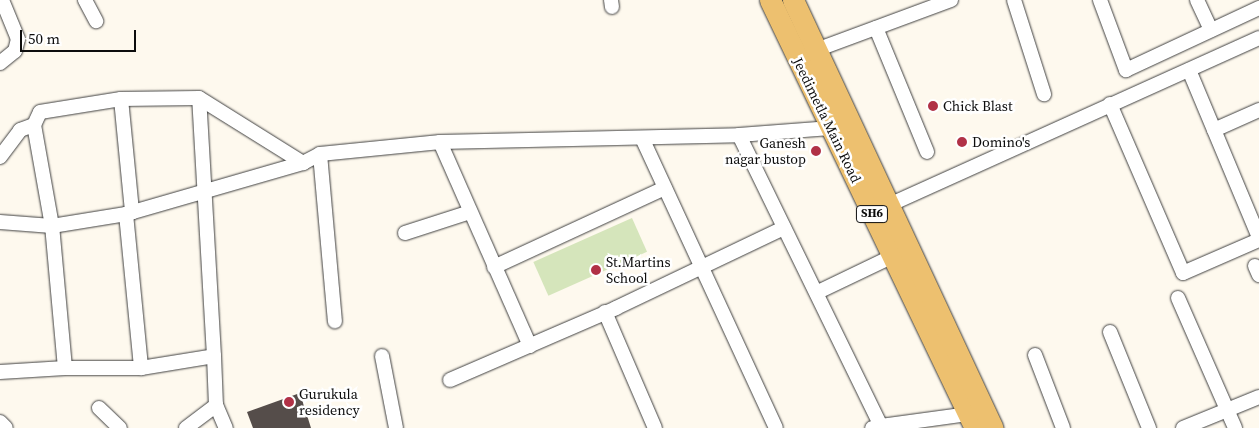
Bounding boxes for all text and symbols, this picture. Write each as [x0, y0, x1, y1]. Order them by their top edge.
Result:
scale bar [22, 20, 139, 52]
text: 50 m [28, 28, 60, 49]
street label: Jeedimetla Main Road [789, 55, 865, 185]
place label: Chick Blast [943, 98, 1012, 114]
marker: Chick Blast [927, 100, 939, 112]
place label: Domino's [972, 134, 1030, 150]
place label: Ganesh nagar bustop [725, 135, 806, 168]
marker: Domino's [956, 136, 968, 148]
marker: Ganesh nagar bustop [810, 145, 822, 157]
road number: SH6 [856, 204, 888, 223]
place label: St.Martins School [606, 254, 671, 286]
marker: St.Martins School [590, 264, 602, 276]
place label: Gurukula residency [299, 386, 360, 418]
marker: Gurukula residency [283, 396, 295, 408]

